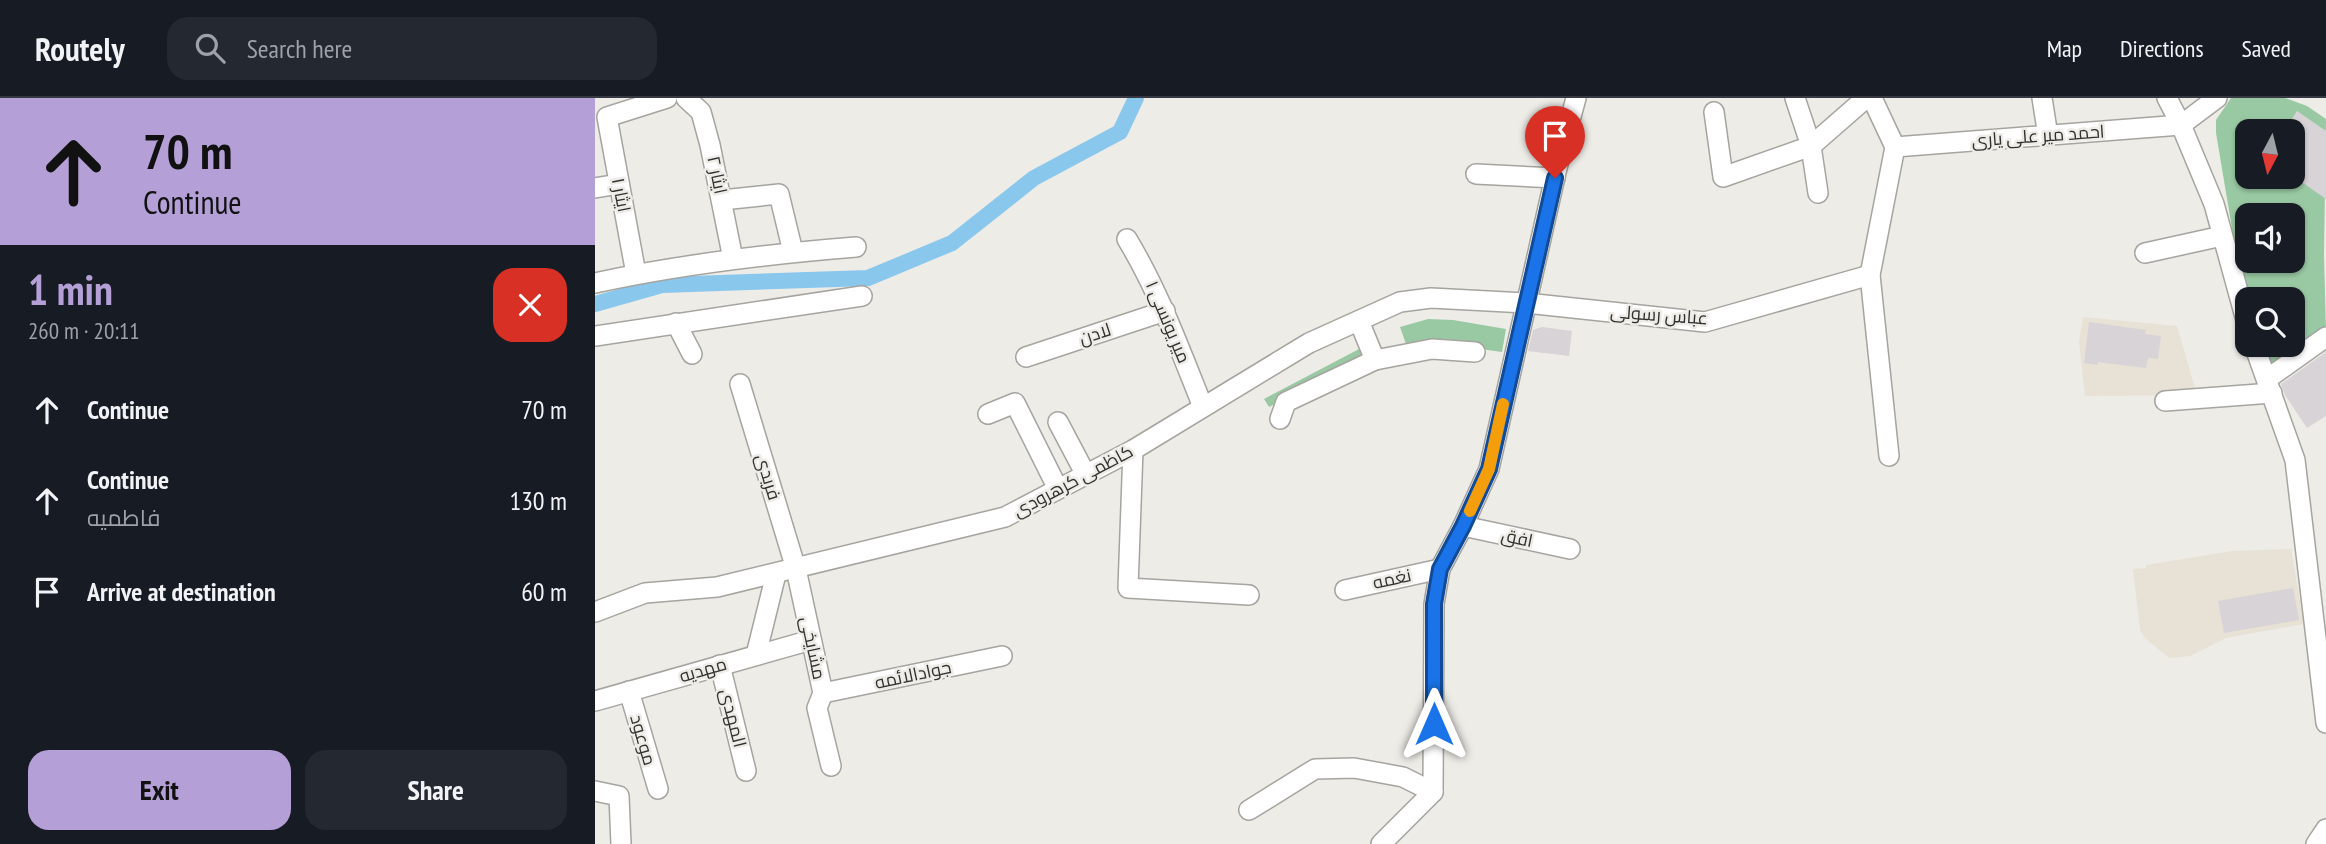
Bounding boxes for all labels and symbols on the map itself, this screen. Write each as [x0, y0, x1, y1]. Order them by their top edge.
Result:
pin [1525, 106, 1585, 178]
street label: احمد میر علی یاری [1971, 119, 2105, 152]
north arrow [2235, 119, 2305, 189]
street label: ایثار ۲ [702, 154, 733, 196]
street label: ایثار ۱ [607, 176, 636, 214]
street label: میر یونسی ۱ [1141, 277, 1196, 366]
street label: عباس رسولی [1609, 300, 1709, 329]
street label: لادن [1076, 318, 1114, 349]
street label: کاظمی کرهرودی [1009, 439, 1137, 522]
street label: فریدی [751, 451, 786, 503]
street label: افق [1499, 523, 1535, 553]
street label: نغمه [1371, 563, 1413, 594]
street label: مشایخی [796, 614, 831, 682]
street label: مهدیه [676, 652, 729, 687]
street label: جوادالائمه [872, 655, 953, 694]
street label: المهدی [715, 686, 752, 750]
position arrow [1397, 687, 1471, 761]
street label: موعود [625, 712, 662, 768]

